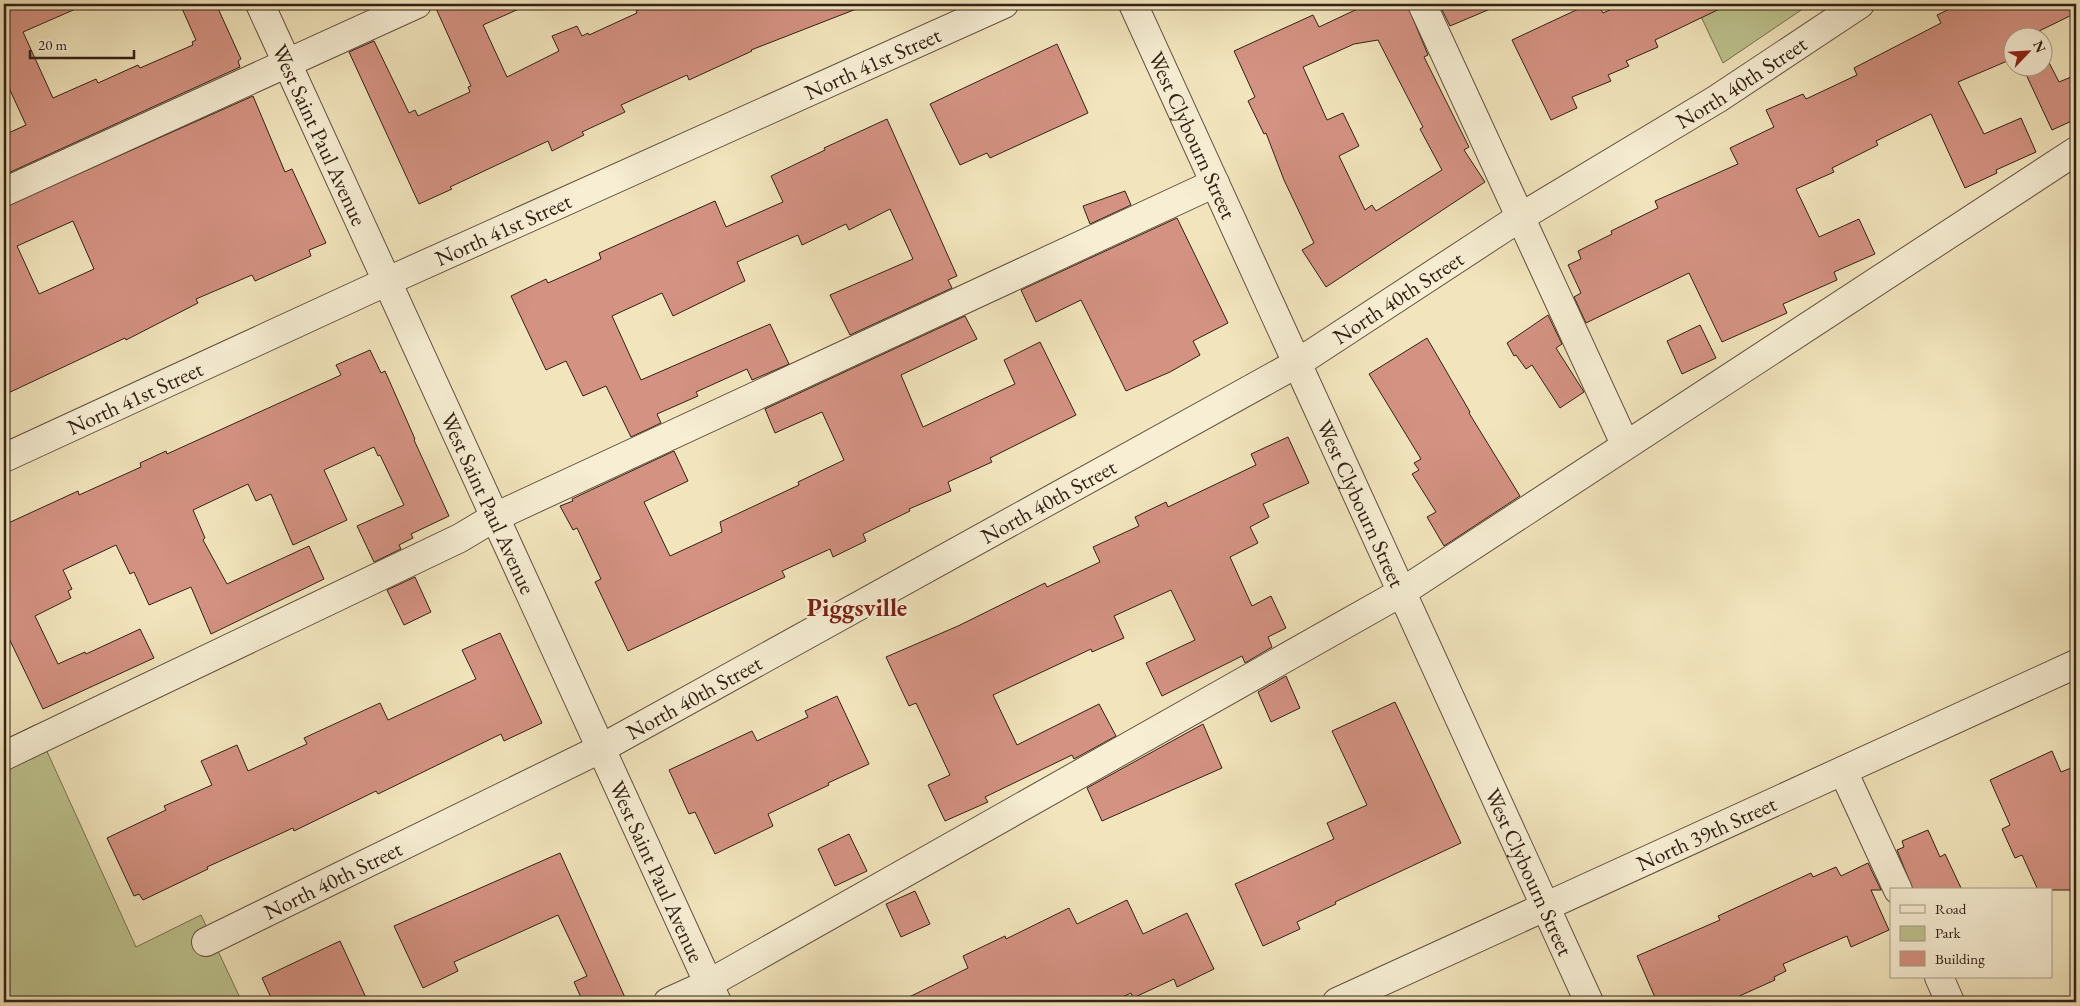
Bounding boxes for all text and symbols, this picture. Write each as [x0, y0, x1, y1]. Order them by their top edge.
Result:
street label: North 41st Street [800, 20, 945, 107]
scale bar [30, 28, 134, 60]
north arrow [2002, 28, 2052, 78]
street label: North 40th Street [1670, 29, 1813, 136]
text: 20 m [38, 35, 67, 54]
text: N [2029, 38, 2051, 56]
street label: West Saint Paul Avenue [265, 40, 374, 231]
street label: West Clybourn Street [1142, 47, 1243, 224]
street label: North 41st Street [431, 186, 576, 273]
street label: North 40th Street [1327, 244, 1469, 351]
street label: North 41st Street [62, 354, 208, 442]
street label: West Saint Paul Avenue [434, 408, 542, 599]
street label: West Clybourn Street [1310, 415, 1412, 592]
street label: North 40th Street [976, 452, 1121, 551]
district label: Piggsville [807, 591, 907, 624]
street label: North 40th Street [621, 648, 767, 747]
street label: West Saint Paul Avenue [603, 776, 711, 967]
street label: West Clybourn Street [1478, 784, 1580, 960]
street label: North 39th Street [1632, 789, 1781, 878]
street label: North 40th Street [259, 834, 407, 927]
legend [1890, 888, 2052, 978]
text: Road [1935, 899, 1967, 918]
text: Park [1935, 923, 1962, 942]
text: Building [1935, 949, 1985, 968]

